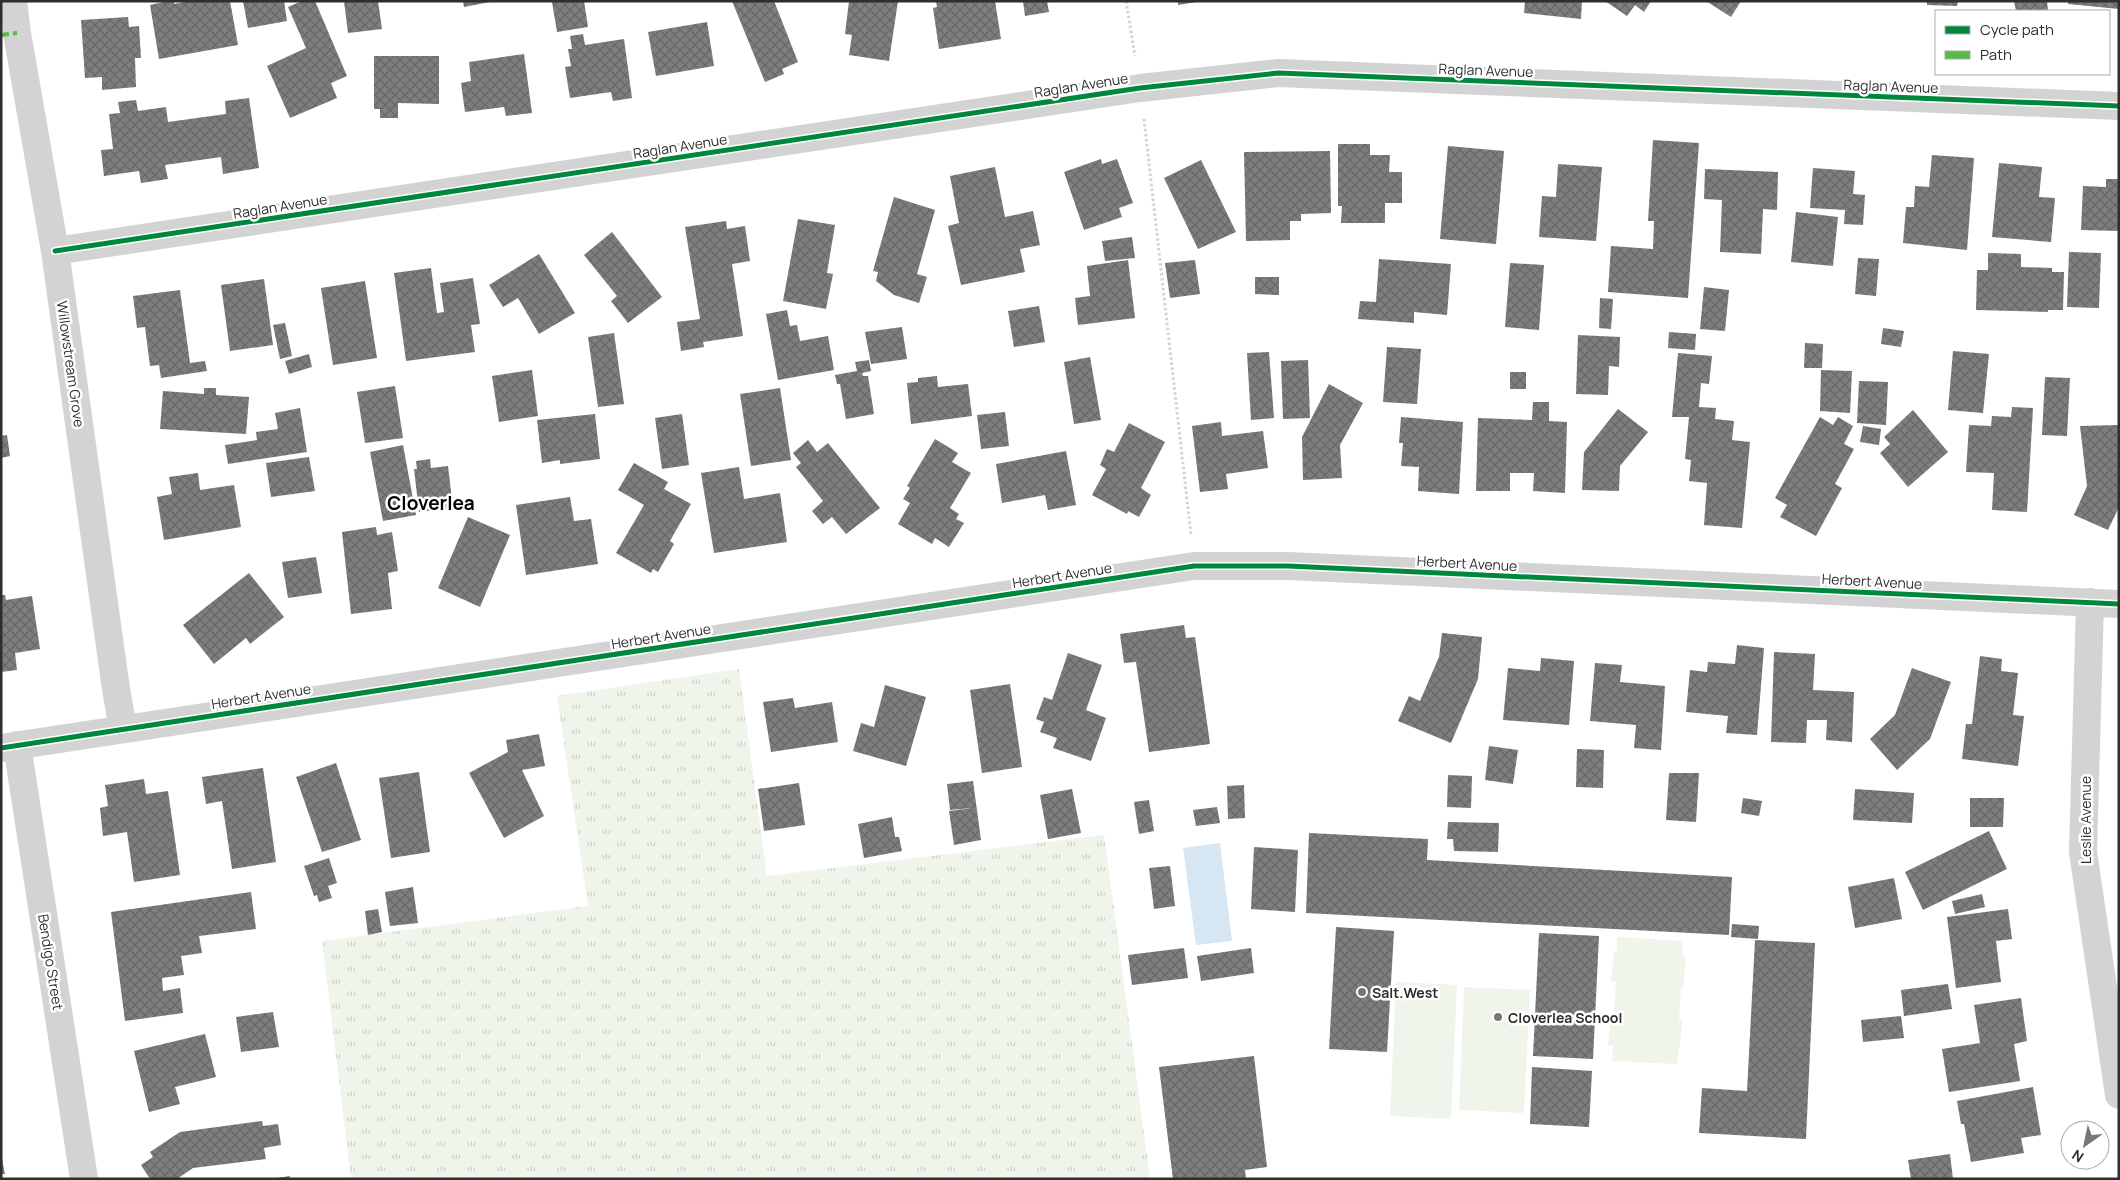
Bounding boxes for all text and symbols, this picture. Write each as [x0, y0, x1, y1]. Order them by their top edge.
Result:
legend [1935, 10, 2110, 75]
text: Cycle path [1980, 19, 2054, 40]
text: Path [1980, 44, 2012, 65]
street label: Raglan Avenue [1438, 59, 1534, 81]
street label: Raglan Avenue [1033, 68, 1129, 102]
street label: Raglan Avenue [1843, 75, 1939, 97]
street label: Raglan Avenue [632, 129, 728, 163]
street label: Raglan Avenue [232, 189, 328, 223]
street label: Willowstream Grove [53, 300, 89, 428]
district label: Cloverlea [387, 490, 475, 516]
street label: Herbert Avenue [1416, 551, 1518, 575]
street label: Herbert Avenue [1011, 558, 1113, 592]
street label: Herbert Avenue [1821, 569, 1923, 593]
street label: Herbert Avenue [610, 619, 712, 653]
street label: Herbert Avenue [210, 679, 312, 713]
street label: Leslie Avenue [2076, 776, 2095, 864]
street label: Bendigo Street [34, 913, 68, 1012]
place label: Salt.West [1372, 983, 1438, 1002]
marker: Salt.West [1356, 986, 1368, 998]
place label: Cloverlea School [1508, 1008, 1622, 1027]
marker: Cloverlea School [1492, 1011, 1504, 1023]
north arrow [2060, 1120, 2110, 1170]
text: N [2068, 1146, 2087, 1167]

